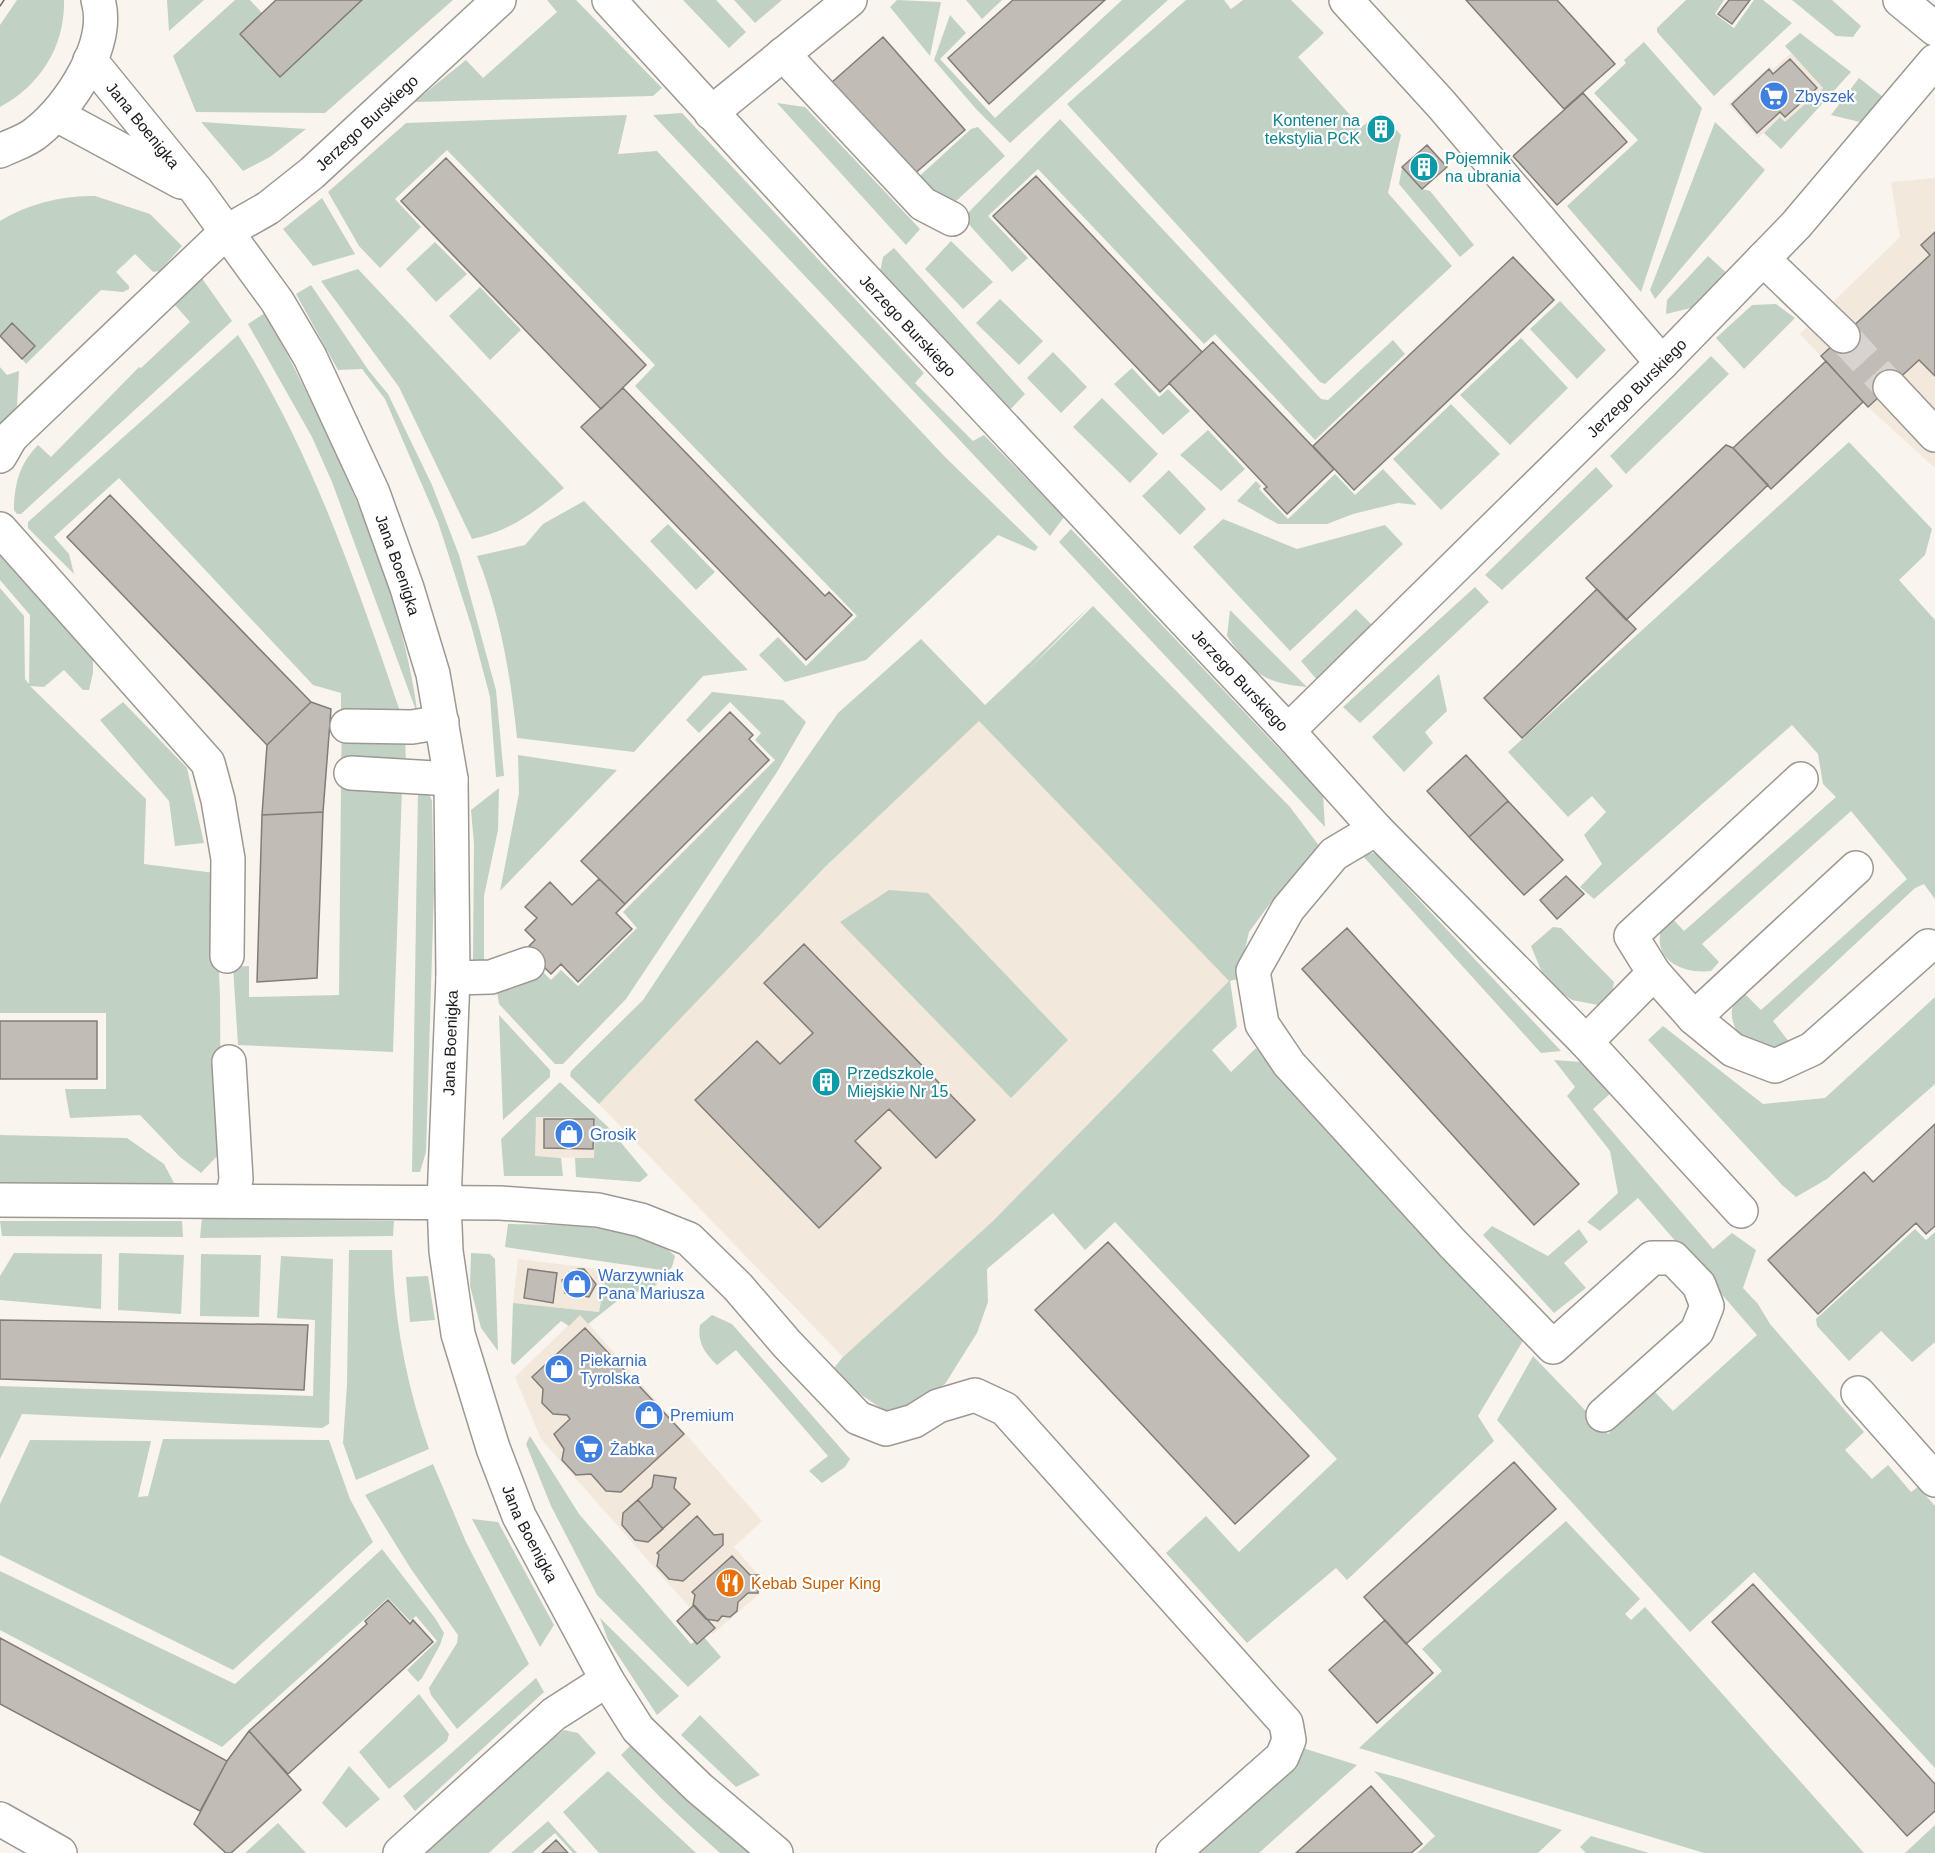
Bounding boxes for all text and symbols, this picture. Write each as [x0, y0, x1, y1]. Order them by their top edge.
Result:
street label: Jerzego Burskiego [313, 72, 421, 174]
street label: Jana Boenigka [103, 79, 183, 172]
supermarket icon: Zbyszek [1758, 80, 1790, 112]
place label: Zbyszek [1795, 88, 1856, 105]
place label: Kontener na tekstylia PCK [1265, 112, 1360, 147]
building icon: Kontener na tekstylia PCK [1365, 113, 1397, 145]
place label: Pojemnik na ubrania [1445, 150, 1521, 185]
building icon: Pojemnik na ubrania [1408, 151, 1440, 183]
street label: Jerzego Burskiego [856, 272, 959, 380]
street label: Jerzego Burskiego [1584, 335, 1690, 441]
street label: Jana Boenigka [372, 512, 423, 618]
street label: Jerzego Burskiego [1188, 626, 1292, 735]
street label: Jana Boenigka [440, 990, 461, 1096]
place label: Przedszkole Miejskie Nr 15 [847, 1065, 948, 1100]
building icon: Przedszkole Miejskie Nr 15 [810, 1066, 842, 1098]
shop icon: Grosik [553, 1118, 585, 1150]
place label: Grosik [590, 1126, 637, 1143]
place label: Warzywniak Pana Mariusza [598, 1267, 705, 1302]
shop icon: Warzywniak Pana Mariusza [561, 1268, 593, 1300]
place label: Piekarnia Tyrolska [580, 1352, 647, 1387]
shop icon: Piekarnia Tyrolska [543, 1353, 575, 1385]
shop icon: Premium [633, 1399, 665, 1431]
place label: Premium [670, 1407, 734, 1424]
supermarket icon: Żabka [573, 1433, 605, 1465]
place label: Żabka [610, 1440, 655, 1458]
street label: Jana Boenigka [499, 1483, 561, 1585]
restaurant icon: Kebab Super King [714, 1567, 746, 1599]
place label: Kebab Super King [751, 1575, 881, 1592]

